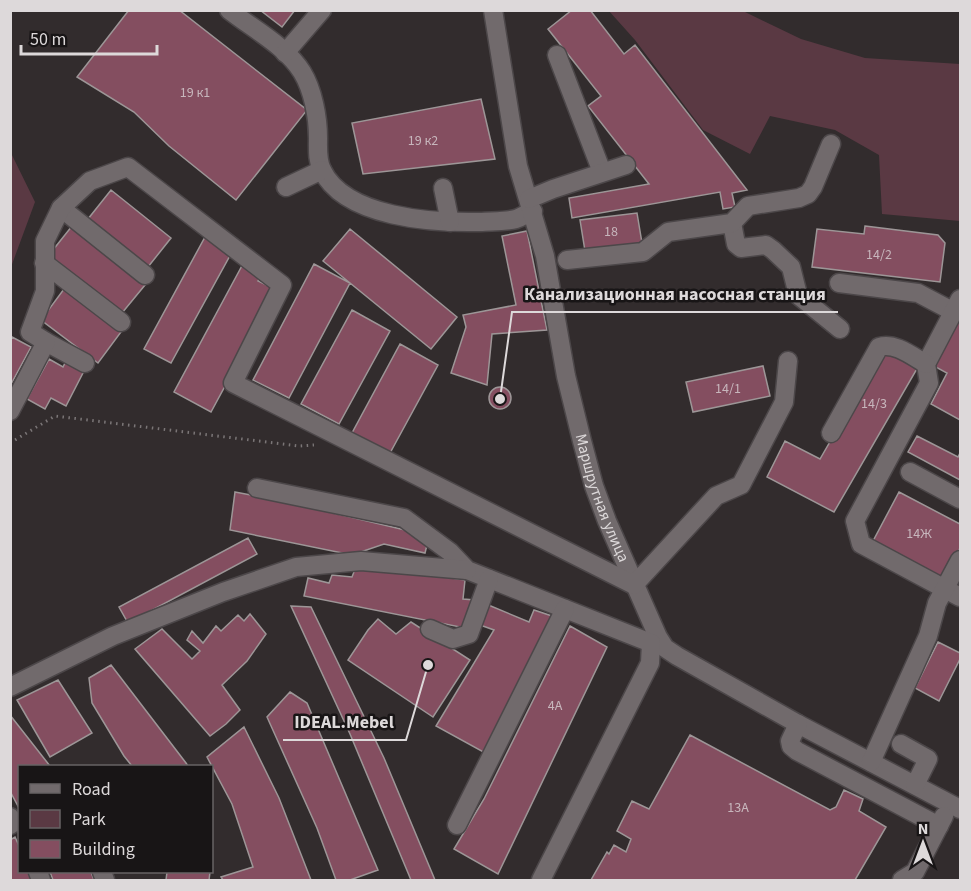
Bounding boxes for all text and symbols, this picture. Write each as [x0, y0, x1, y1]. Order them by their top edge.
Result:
scale bar [21, 18, 158, 56]
text: 50 m [30, 27, 66, 52]
house number: 19 к1 [180, 83, 210, 103]
house number: 19 к2 [408, 131, 438, 151]
house number: 18 [604, 222, 618, 242]
house number: 14/2 [866, 245, 892, 265]
callout: Канализационная насосная станция [512, 276, 838, 312]
text: Канализационная насосная станция [524, 282, 826, 307]
house number: 14/1 [715, 379, 741, 399]
house number: 14/3 [861, 394, 887, 414]
street label: Маршрутная улица [570, 431, 635, 565]
house number: 14Ж [906, 524, 932, 544]
house number: 4А [548, 696, 563, 716]
callout: IDEAL.Mebel [283, 704, 406, 740]
text: IDEAL.Mebel [294, 710, 394, 735]
legend [18, 765, 213, 873]
text: Road [72, 777, 111, 802]
house number: 13А [727, 798, 749, 818]
text: Park [72, 807, 106, 832]
north arrow [893, 813, 953, 873]
text: N [918, 818, 928, 840]
text: Building [72, 837, 135, 862]

